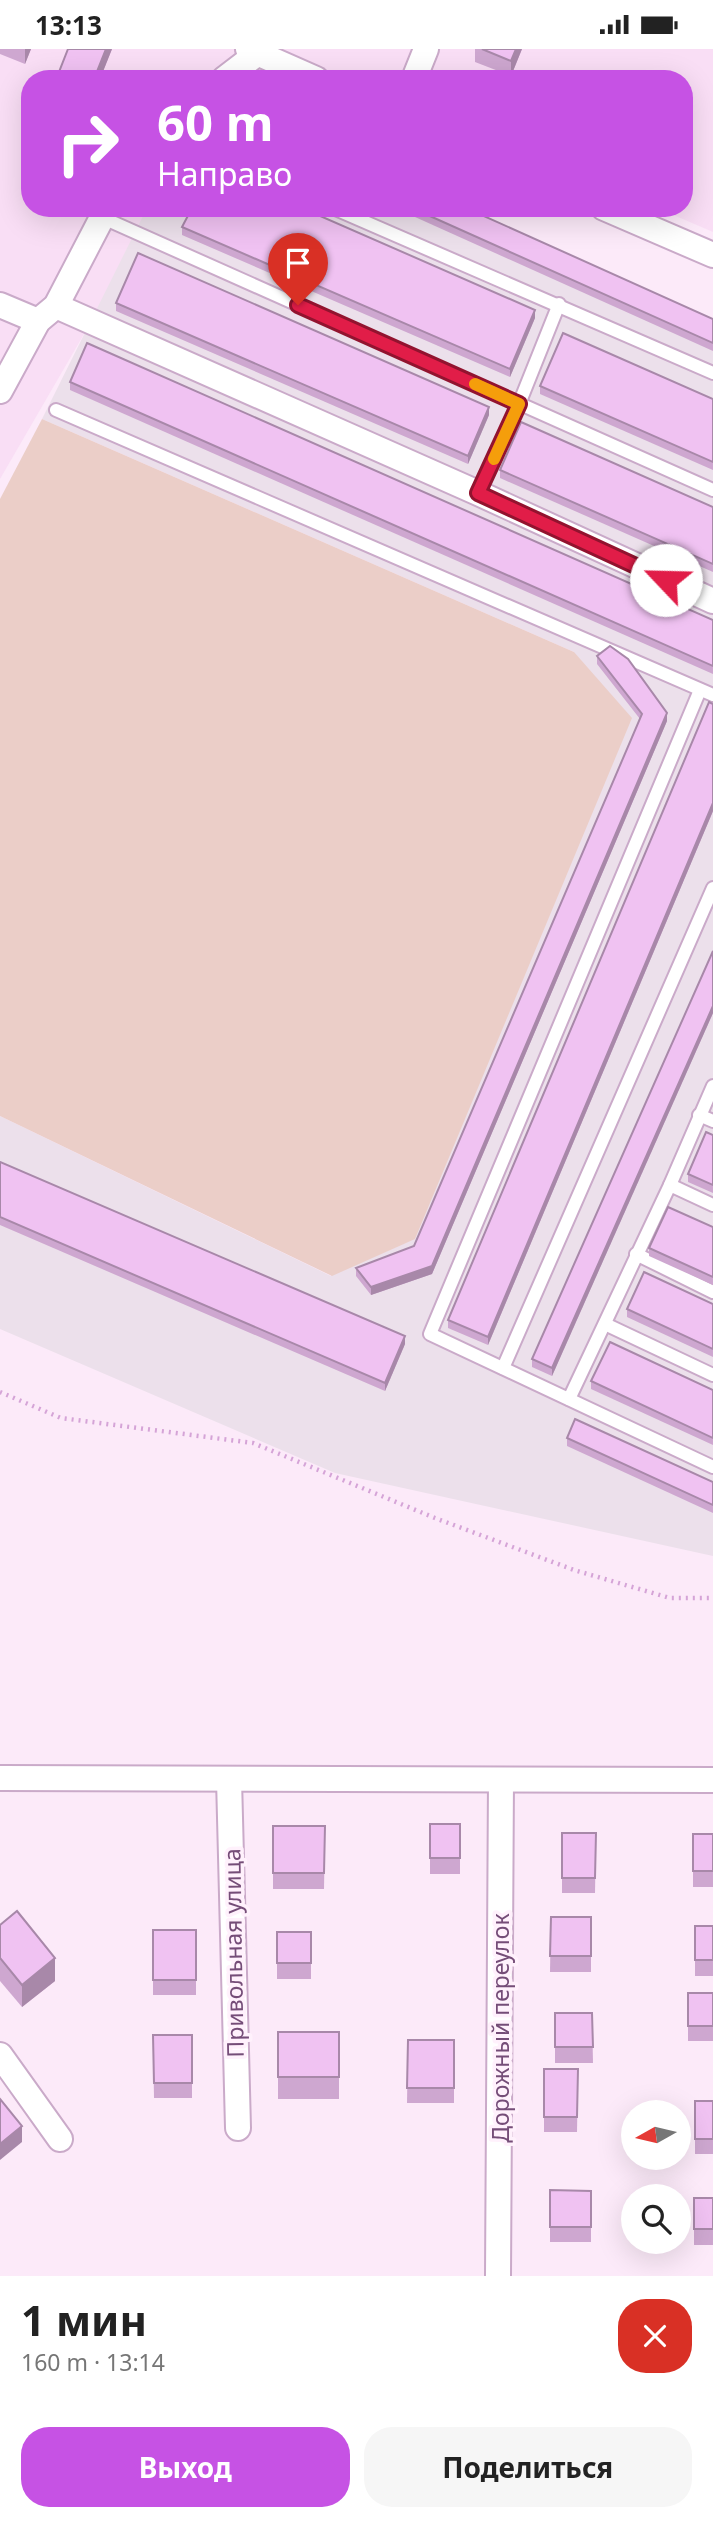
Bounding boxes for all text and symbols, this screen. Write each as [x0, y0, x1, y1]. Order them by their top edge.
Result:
text: 13:13 [35, 7, 102, 43]
text: 60 m [157, 89, 274, 155]
icon: right [42, 98, 133, 189]
text: Направо [157, 152, 292, 195]
pin [268, 233, 328, 305]
icon: arrive [279, 244, 317, 282]
position arrow [629, 543, 703, 617]
street label: Привольная улица [215, 1848, 251, 2058]
street label: Дорожный переулок [484, 1913, 516, 2143]
north arrow [621, 2100, 691, 2170]
map controls [621, 2100, 691, 2254]
button: search [621, 2184, 691, 2254]
text: 1 мин [21, 2291, 147, 2348]
button: close [618, 2299, 692, 2373]
text: 160 m · 13:14 [21, 2346, 165, 2378]
button: Выход [21, 2427, 350, 2507]
button: Поделиться [364, 2427, 692, 2507]

